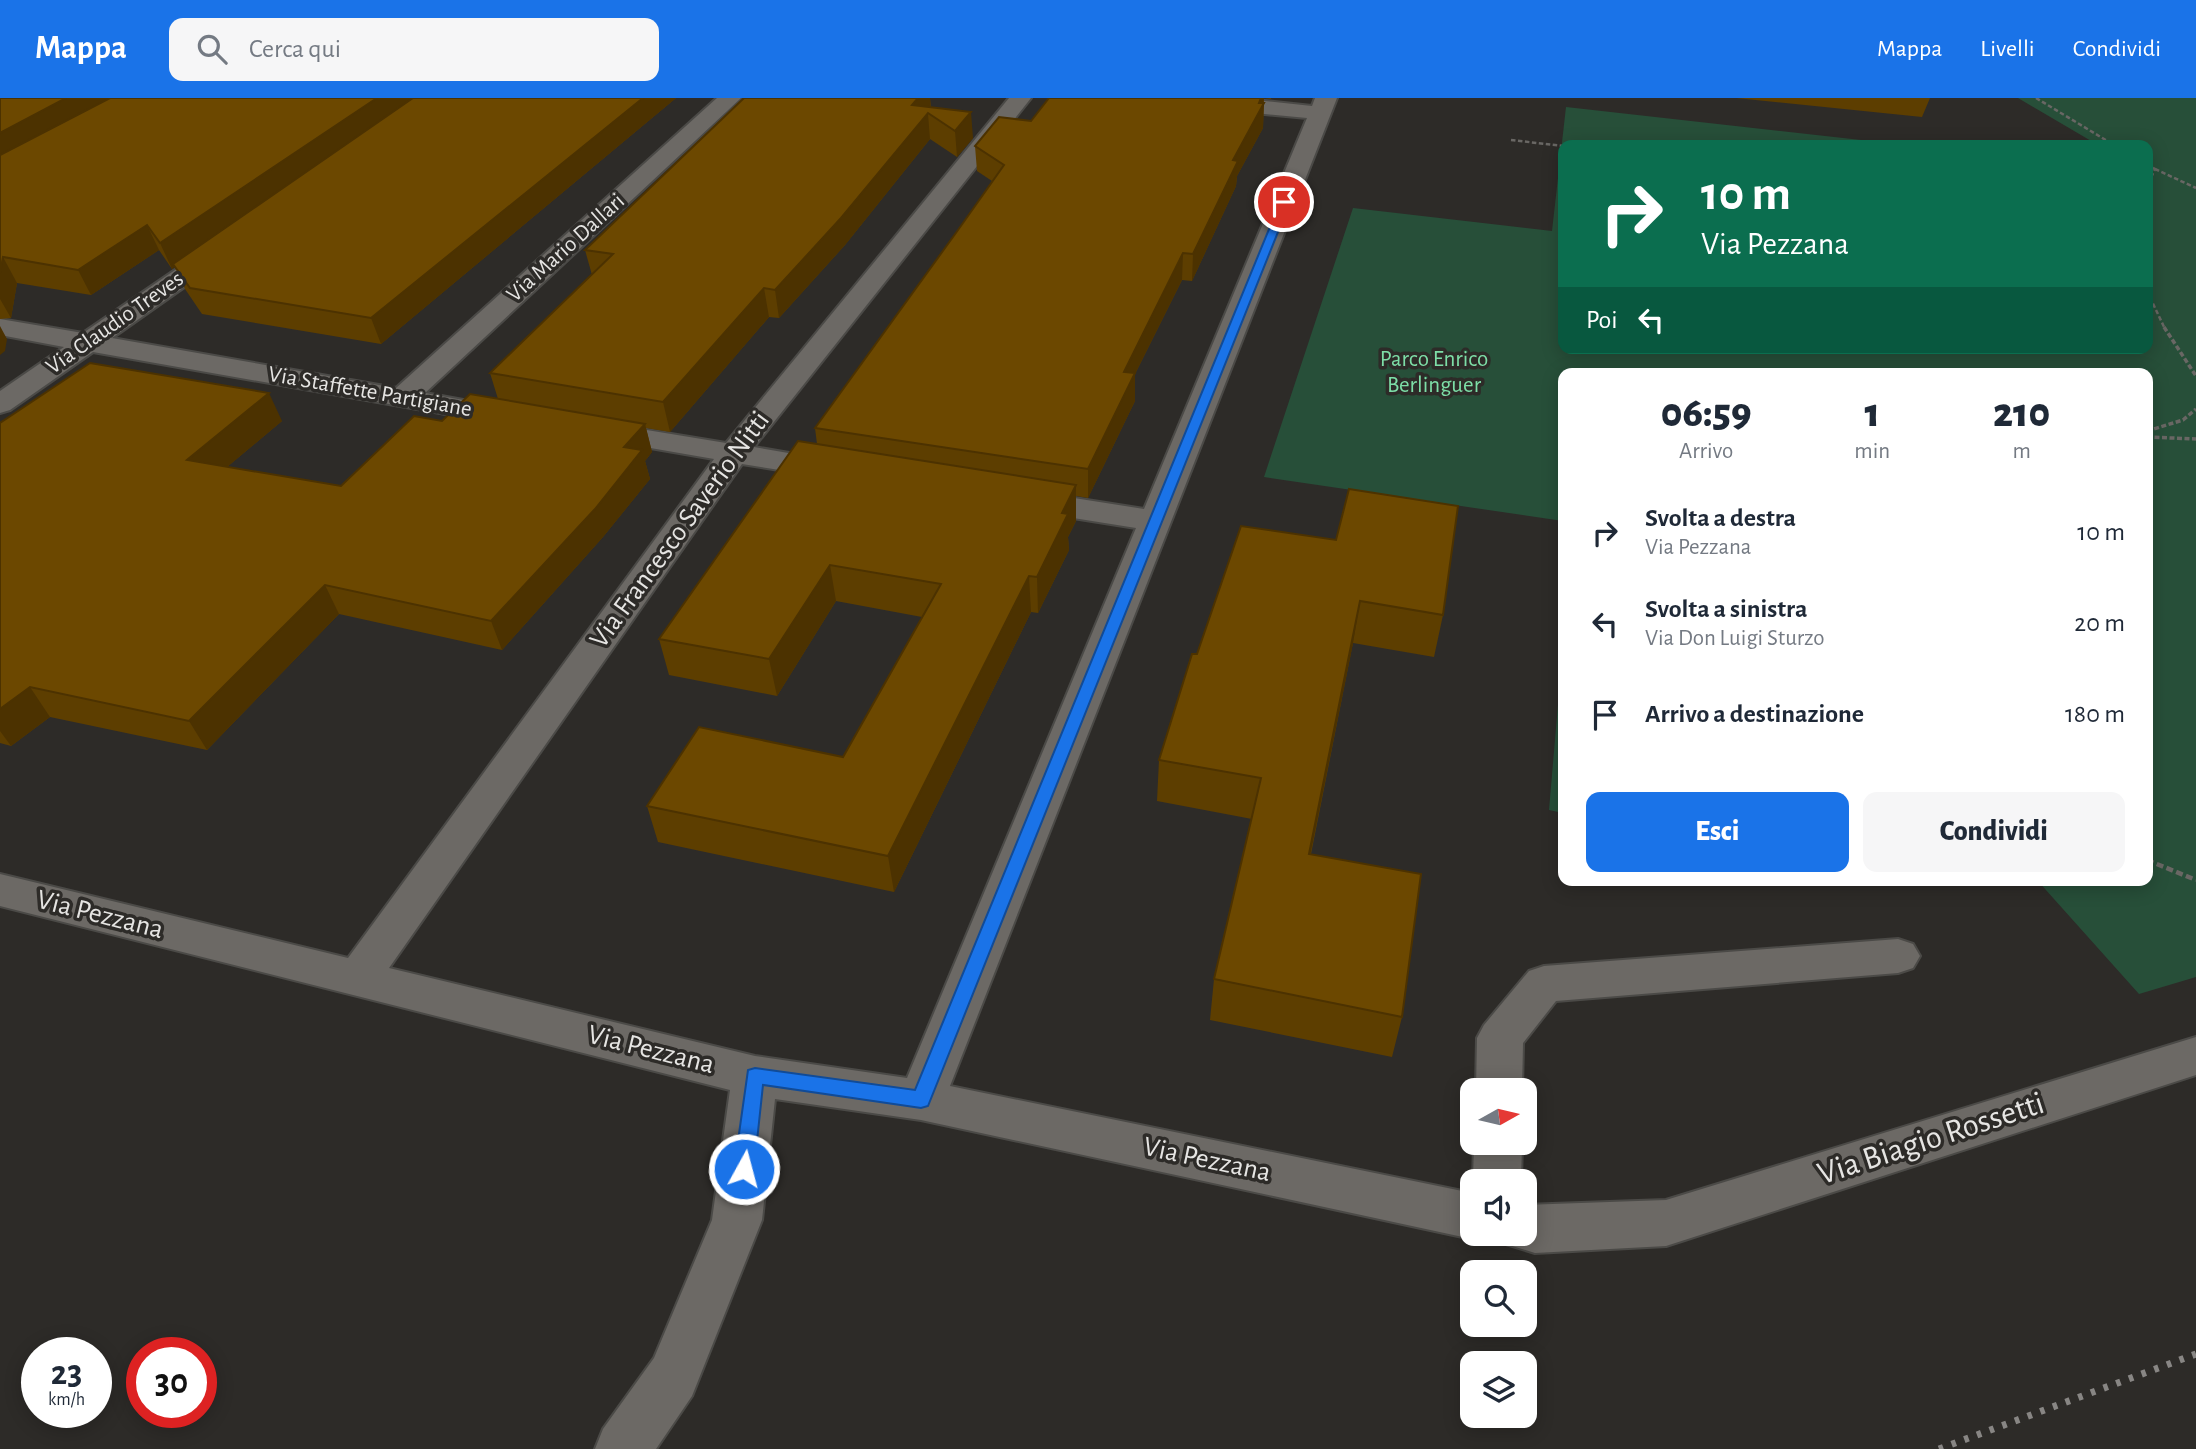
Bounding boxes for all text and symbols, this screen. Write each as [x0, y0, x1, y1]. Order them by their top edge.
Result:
search box [169, 18, 659, 81]
icon: search [193, 30, 231, 68]
text: Mappa [35, 32, 127, 65]
text: Cerca qui [249, 36, 341, 62]
text: Mappa [1877, 37, 1942, 61]
text: Livelli [1980, 37, 2035, 61]
text: Condividi [2073, 37, 2161, 61]
icon: right [1586, 168, 1677, 259]
text: 10 m [1701, 170, 1791, 219]
pin [1254, 172, 1314, 232]
icon: arrive [1265, 183, 1303, 221]
street label: Via Mario Dallari [503, 189, 629, 307]
text: Via Pezzana [1701, 228, 1849, 260]
street label: Via Claudio Treves [42, 267, 188, 379]
icon: left [1632, 301, 1670, 339]
text: Poi [1586, 307, 1618, 333]
park label: Parco Enrico Berlinguer [1380, 348, 1488, 397]
street label: Via Staffette Partigiane [266, 363, 474, 421]
text: 06:59 [1661, 392, 1752, 434]
text: 1 [1865, 392, 1880, 434]
text: 210 [1993, 392, 2050, 434]
street label: Via Francesco Saverio Nitti [585, 407, 775, 653]
text: Arrivo [1679, 440, 1733, 463]
text: min [1854, 440, 1890, 463]
text: m [2012, 440, 2031, 463]
text: Svolta a destra [1645, 505, 1796, 531]
icon: right [1586, 514, 1624, 552]
text: 10 m [2077, 519, 2125, 545]
text: Via Pezzana [1645, 536, 1751, 559]
text: Svolta a sinistra [1645, 596, 1807, 622]
icon: left [1586, 605, 1624, 643]
text: 20 m [2074, 610, 2125, 636]
text: Via Don Luigi Sturzo [1645, 627, 1825, 650]
icon: arrive [1586, 696, 1624, 734]
text: Arrivo a destinazione [1645, 701, 1864, 727]
text: 180 m [2065, 701, 2125, 727]
button: Esci [1586, 792, 1849, 872]
button: Condividi [1863, 792, 2125, 872]
street label: Via Pezzana [34, 886, 166, 944]
street label: Via Pezzana [585, 1021, 717, 1079]
north arrow [1460, 1078, 1536, 1155]
map controls [1460, 1078, 1537, 1428]
street label: Via Biagio Rossetti [1814, 1087, 2048, 1191]
position arrow [707, 1132, 781, 1206]
street label: Via Pezzana [1141, 1133, 1273, 1187]
button: sound [1460, 1169, 1537, 1246]
button: search [1460, 1260, 1537, 1337]
speed limit sign: 30 [126, 1337, 217, 1428]
button: layers [1460, 1351, 1537, 1428]
text: 23 [51, 1356, 82, 1391]
text: km/h [48, 1391, 85, 1409]

